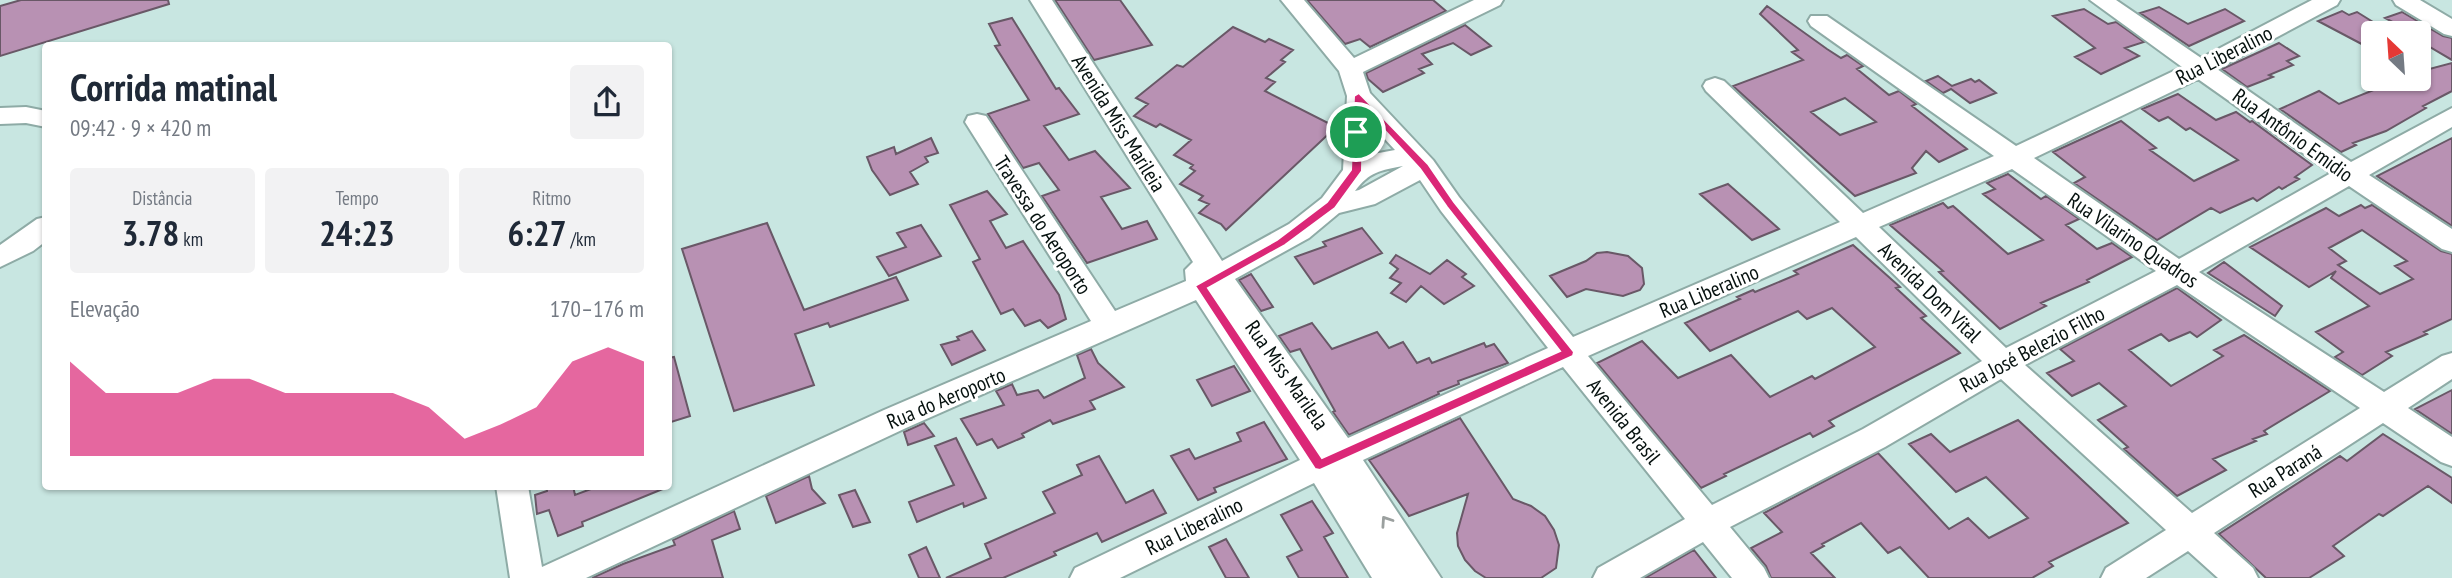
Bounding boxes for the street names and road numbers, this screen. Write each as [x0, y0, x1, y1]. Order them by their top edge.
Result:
street label: Rua Liberalino [2171, 19, 2277, 91]
street label: Avenida Miss Marileia [1066, 49, 1172, 197]
street label: Rua Antônio Emidio [2227, 82, 2359, 188]
street label: Travessa do Aeroporto [988, 151, 1098, 299]
street label: Rua Vilarino Quadros [2062, 186, 2204, 294]
street label: Avenida Dom Vital [1873, 236, 1987, 348]
street label: Rua Liberalino [1655, 258, 1763, 324]
street label: Rua José Belezio Filho [1955, 299, 2109, 399]
street label: Rua Miss Marilela [1239, 315, 1335, 435]
street label: Rua do Aeroporto [883, 361, 1009, 435]
street label: Avenida Brasil [1581, 373, 1667, 469]
street label: Rua Paraná [2243, 438, 2327, 504]
street label: Rua Liberalino [1141, 491, 1247, 561]

